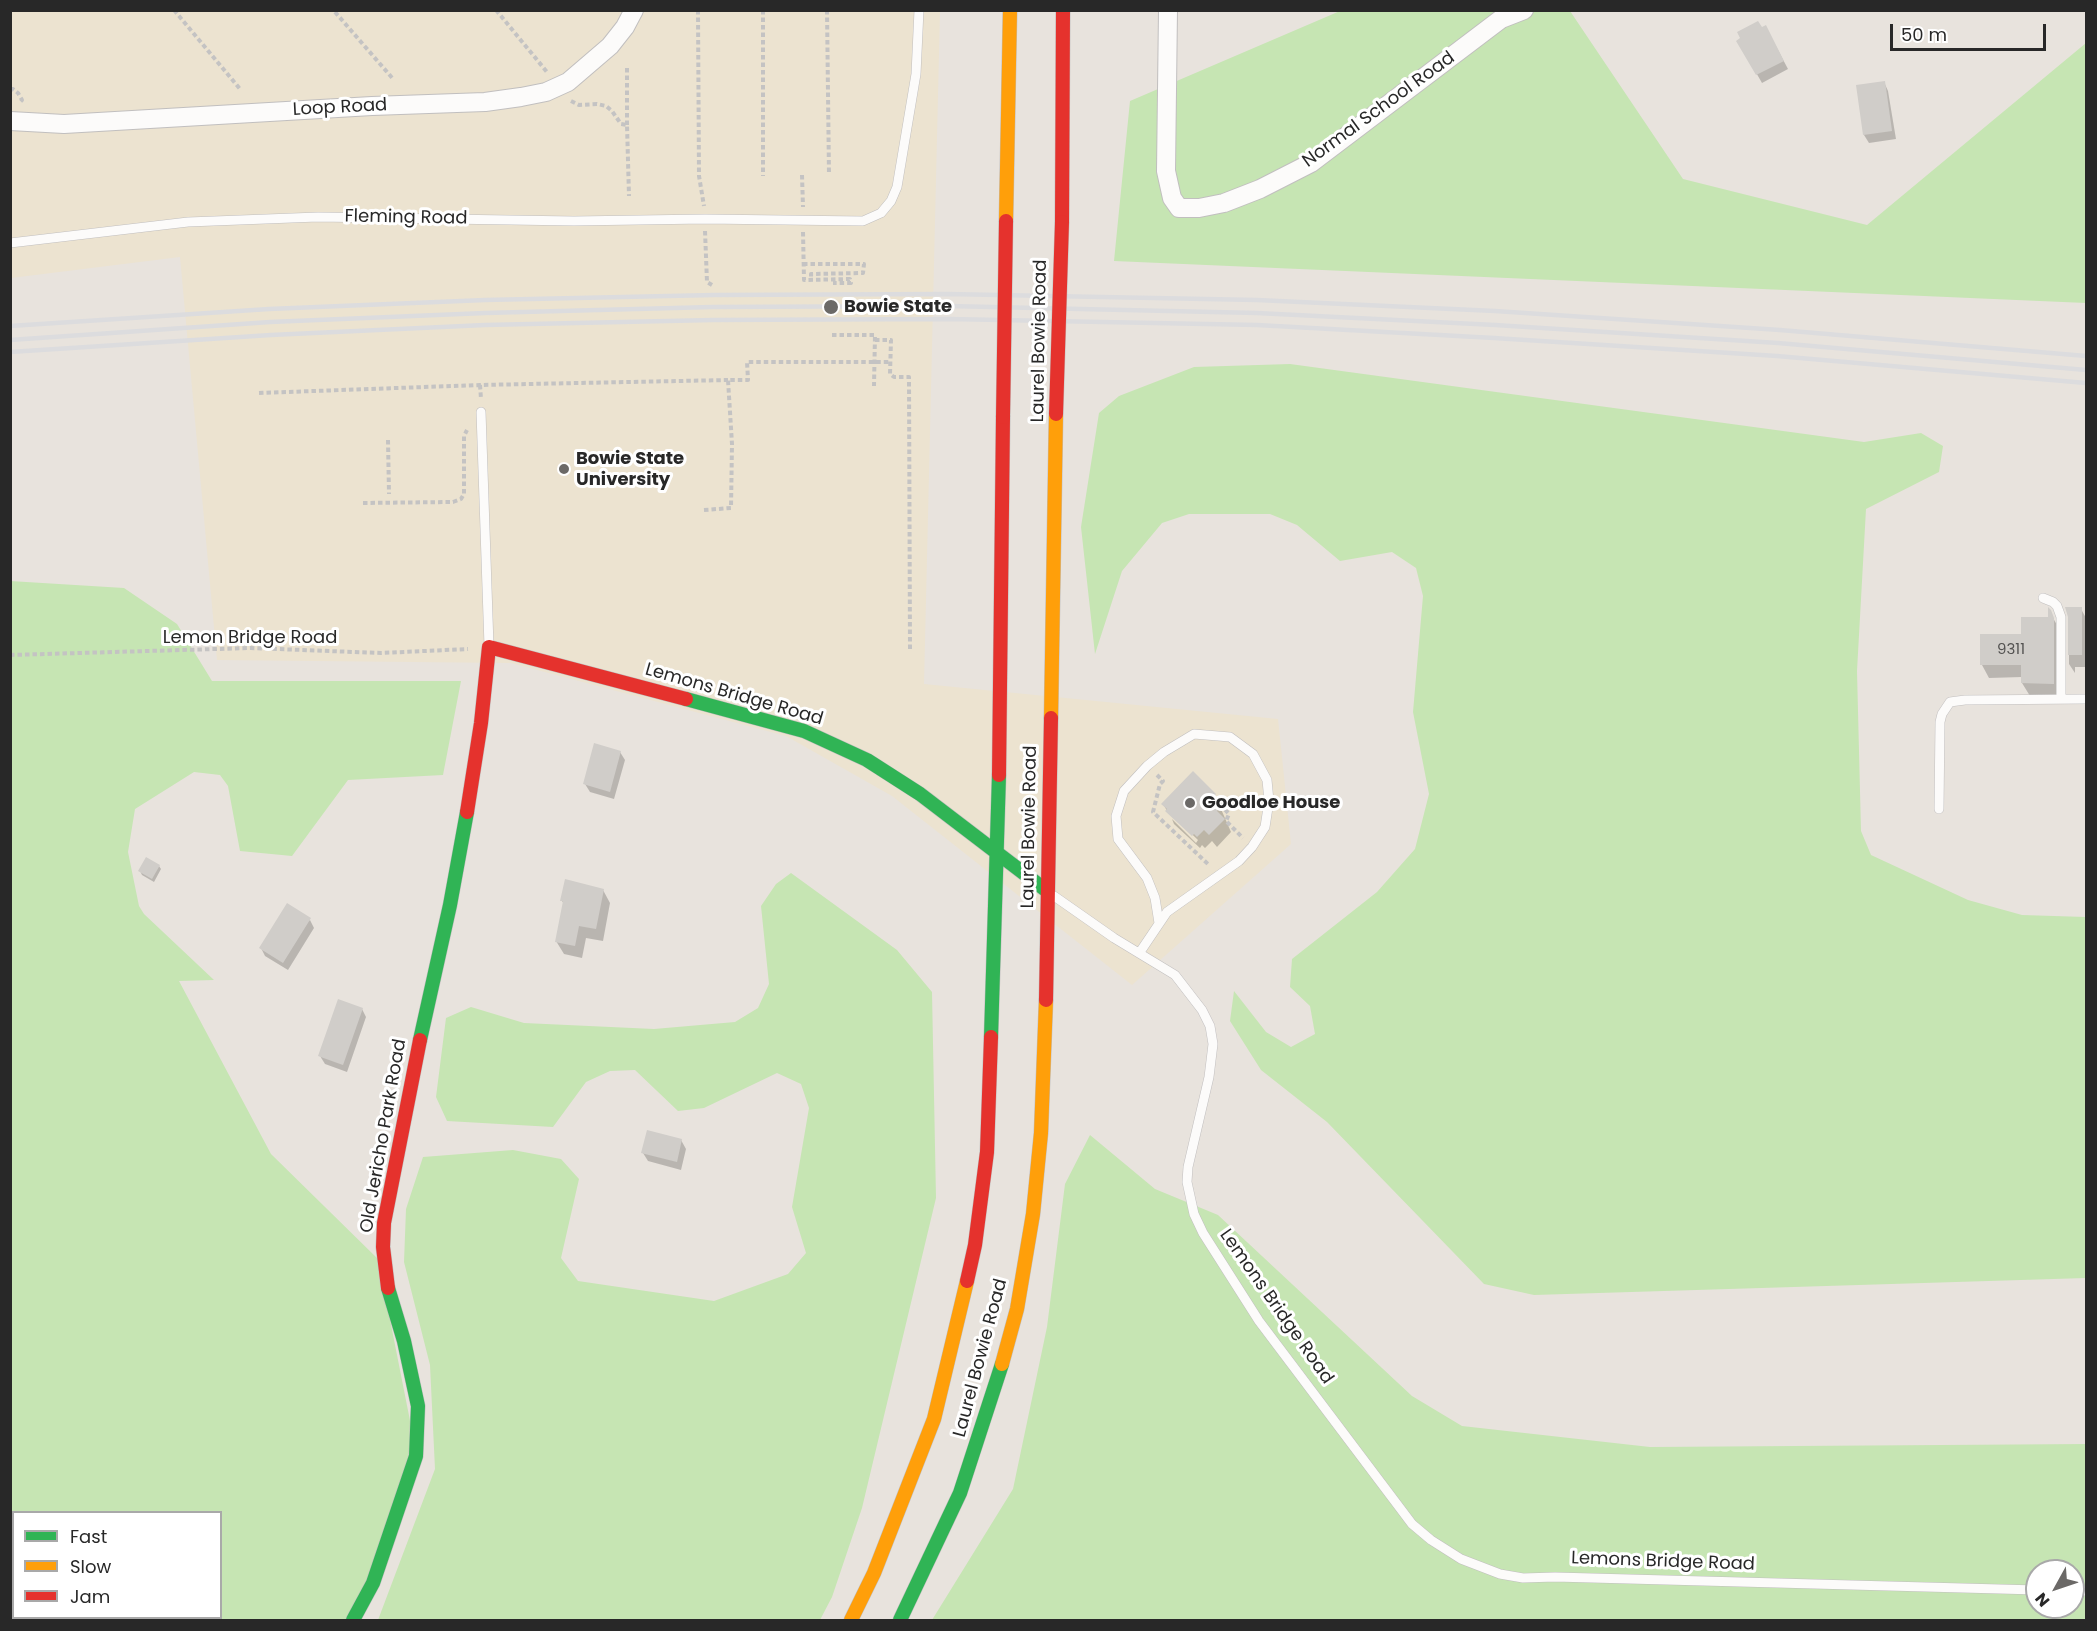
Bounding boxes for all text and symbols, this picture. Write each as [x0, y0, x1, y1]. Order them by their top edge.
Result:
scale bar [1893, 12, 2049, 50]
text: 50 m [1901, 22, 1947, 47]
street label: Normal School Road [1299, 48, 1459, 172]
street label: Loop Road [292, 95, 388, 121]
street label: Fleming Road [344, 206, 468, 230]
street label: Laurel Bowie Road [1028, 259, 1052, 423]
place label: Bowie State [844, 296, 952, 318]
marker: Bowie State [822, 298, 840, 316]
place label: Bowie State University [576, 448, 684, 490]
marker: Bowie State University [557, 462, 571, 476]
street label: Lemon Bridge Road [163, 627, 337, 649]
house number: 9311 [1997, 641, 2025, 659]
street label: Lemons Bridge Road [643, 659, 825, 731]
street label: Laurel Bowie Road [1018, 745, 1042, 909]
place label: Goodloe House [1202, 792, 1340, 814]
marker: Goodloe House [1183, 796, 1197, 810]
street label: Old Jericho Park Road [356, 1037, 412, 1235]
street label: Lemons Bridge Road [1214, 1225, 1338, 1389]
street label: Laurel Bowie Road [949, 1276, 1013, 1440]
legend [12, 1511, 222, 1619]
text: Fast [70, 1524, 107, 1549]
street label: Lemons Bridge Road [1571, 1548, 1755, 1576]
text: Slow [70, 1554, 111, 1579]
north arrow [2025, 1559, 2085, 1619]
text: Jam [70, 1584, 110, 1609]
text: N [2030, 1588, 2055, 1612]

